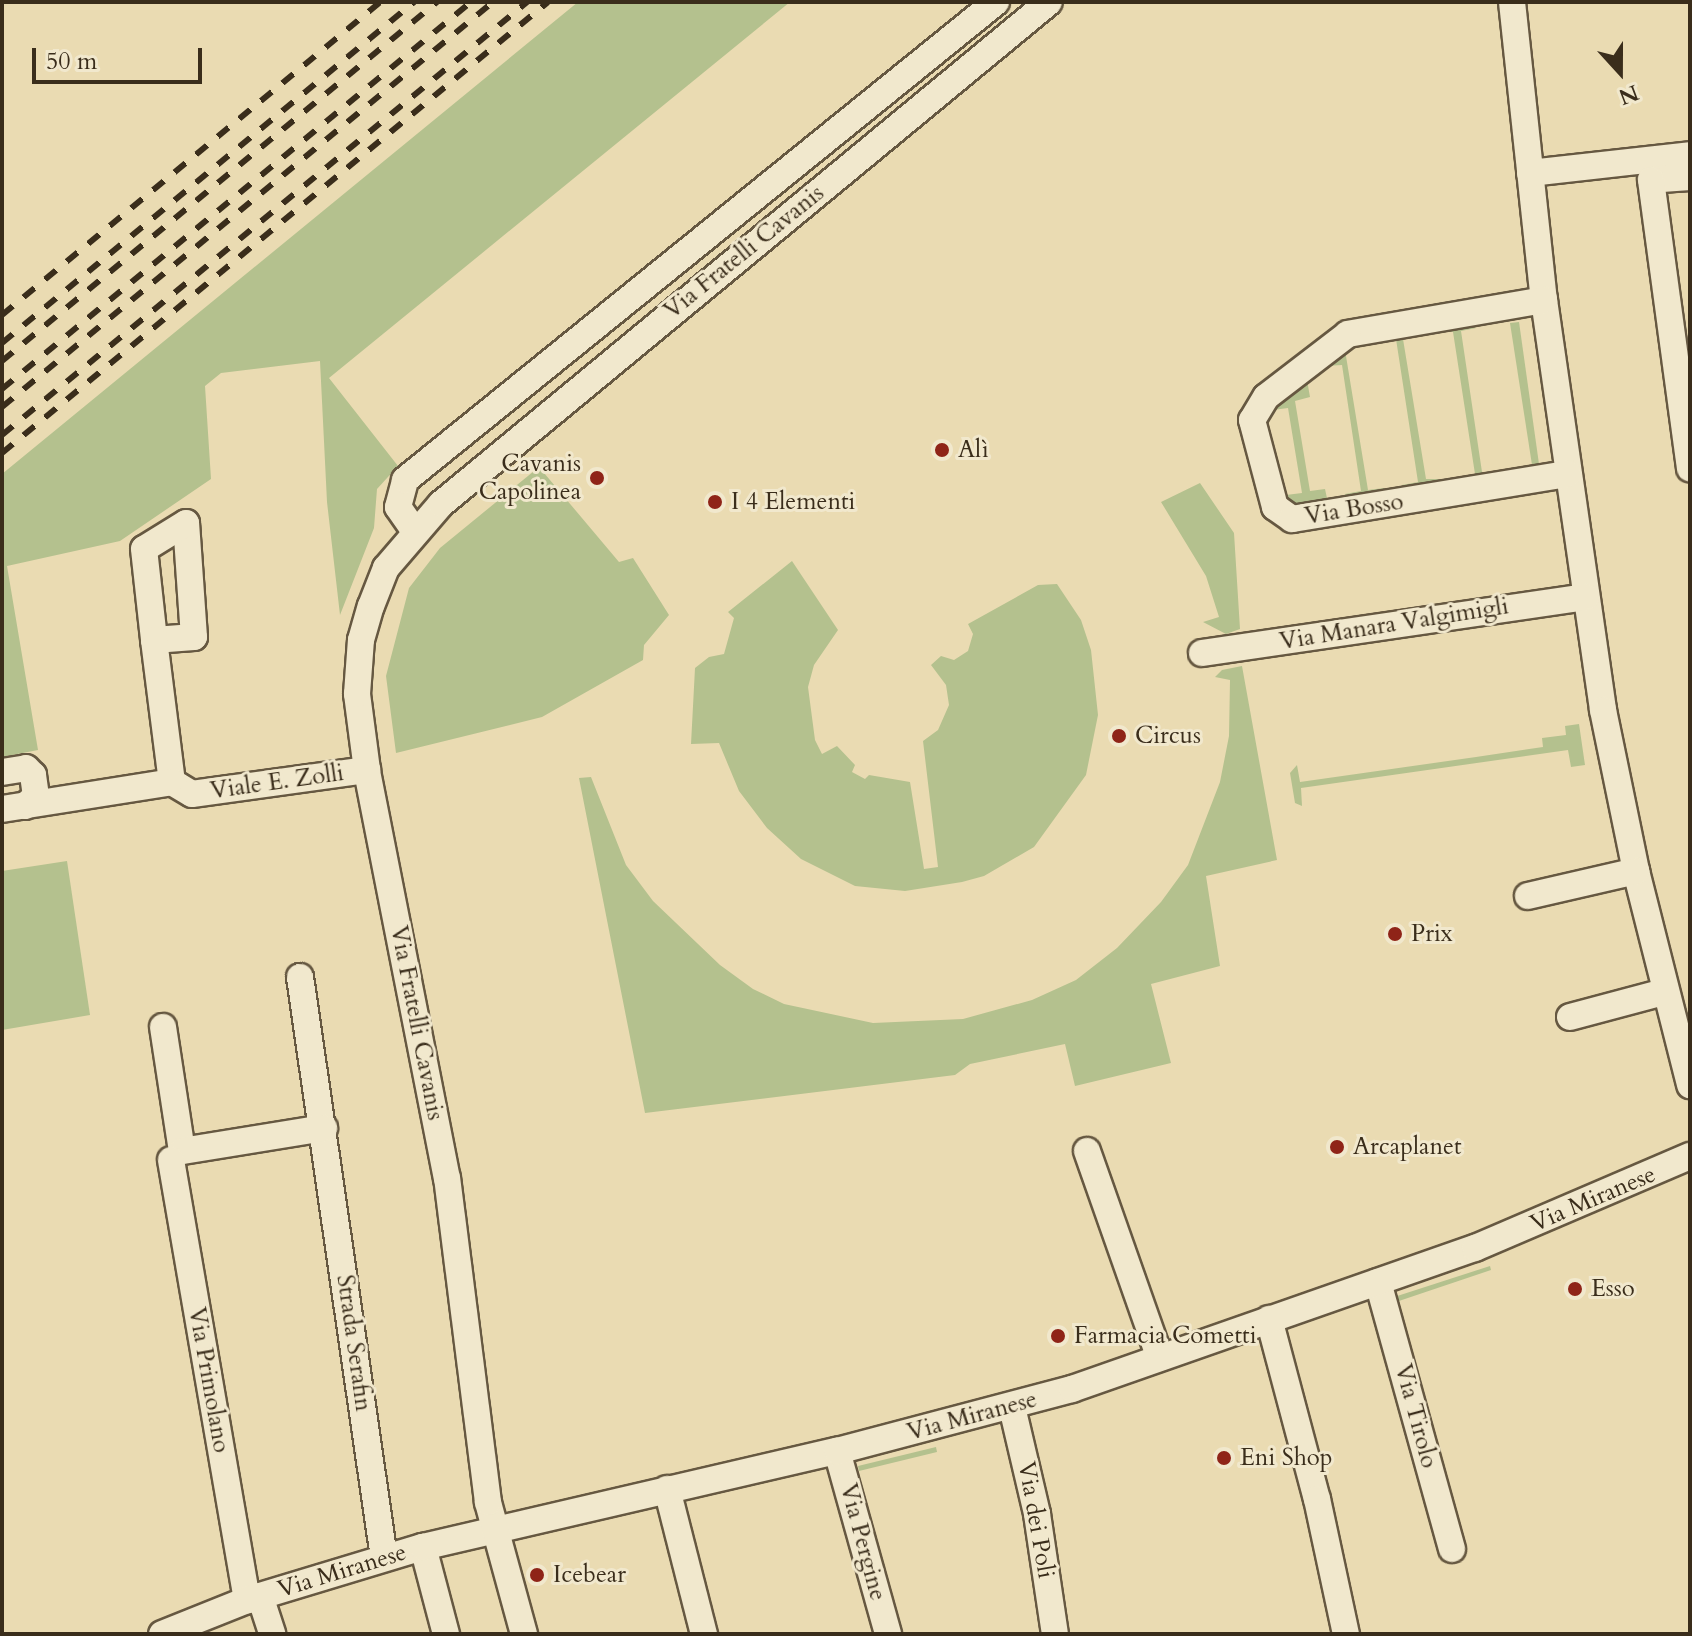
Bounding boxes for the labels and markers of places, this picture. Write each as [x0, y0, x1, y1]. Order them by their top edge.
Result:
place label: Alì [958, 436, 988, 464]
marker: Alì [933, 441, 951, 459]
place label: Cavanis Capolinea [479, 450, 581, 506]
marker: Cavanis Capolinea [588, 469, 606, 487]
place label: I 4 Elementi [731, 488, 855, 516]
marker: I 4 Elementi [706, 493, 724, 511]
place label: Circus [1135, 722, 1201, 750]
marker: Circus [1110, 727, 1128, 745]
place label: Prix [1411, 920, 1453, 948]
marker: Prix [1386, 925, 1404, 943]
place label: Arcaplanet [1353, 1133, 1462, 1161]
marker: Arcaplanet [1328, 1138, 1346, 1156]
place label: Esso [1591, 1275, 1635, 1303]
marker: Esso [1566, 1280, 1584, 1298]
place label: Farmacia Cometti [1074, 1322, 1256, 1350]
marker: Farmacia Cometti [1049, 1327, 1067, 1345]
place label: Eni Shop [1240, 1444, 1333, 1472]
marker: Eni Shop [1215, 1449, 1233, 1467]
place label: Icebear [553, 1561, 626, 1589]
marker: Icebear [528, 1566, 546, 1584]

